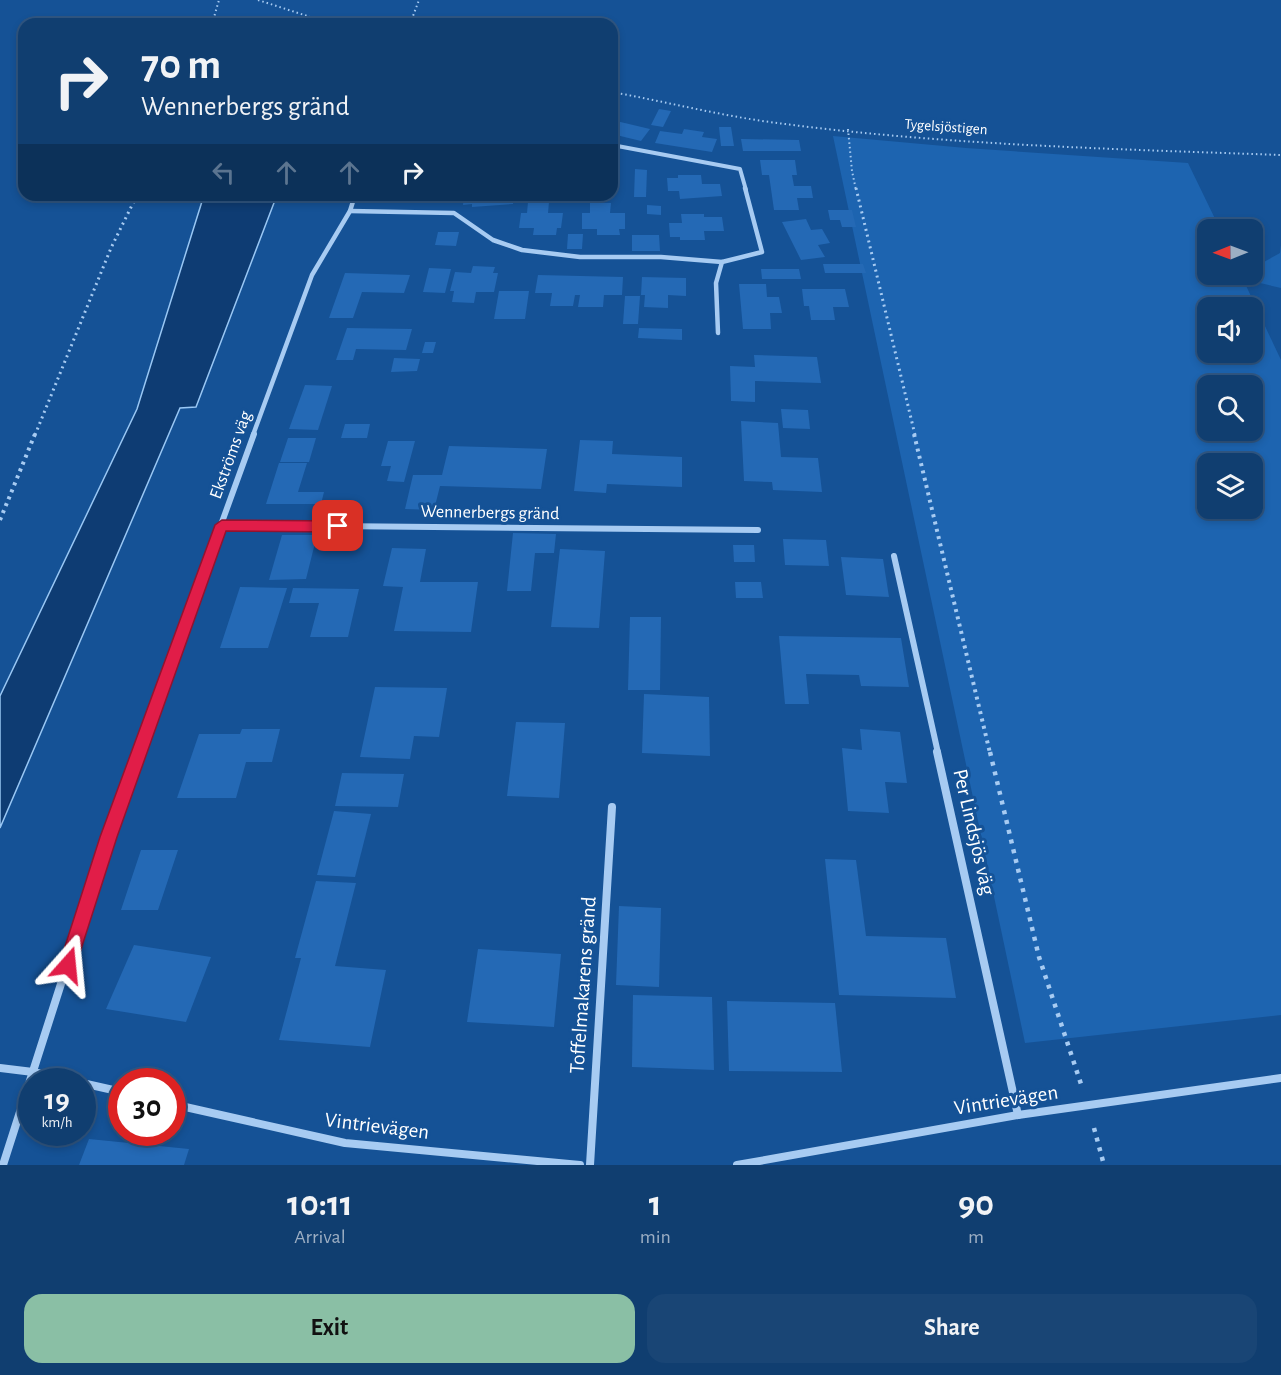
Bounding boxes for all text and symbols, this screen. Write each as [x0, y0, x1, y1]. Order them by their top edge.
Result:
icon: right [42, 42, 120, 120]
text: 70 m [141, 44, 221, 86]
text: Wennerbergs gränd [141, 93, 350, 120]
street label: Tygelsjöstigen [904, 117, 988, 137]
icon: left [207, 156, 240, 189]
icon: ahead [270, 156, 303, 189]
icon: ahead [333, 156, 366, 189]
icon: right [396, 156, 429, 189]
north arrow [1197, 219, 1263, 285]
map controls [1197, 219, 1263, 519]
button: sound [1197, 297, 1263, 363]
button: search [1197, 375, 1263, 441]
street label: Ekströms väg [207, 408, 255, 501]
button: layers [1197, 453, 1263, 519]
pin [312, 500, 363, 551]
street label: Wennerbergs gränd [420, 503, 560, 523]
icon: arrive [321, 509, 354, 542]
street label: Per Lindsjös väg [949, 767, 999, 898]
street label: Toffelmakarens gränd [566, 896, 600, 1074]
position arrow [36, 933, 100, 997]
speed limit sign: 30 [108, 1068, 186, 1146]
street label: Vintrievägen [953, 1081, 1059, 1119]
text: 19 [44, 1085, 70, 1115]
street label: Vintrievägen [324, 1109, 430, 1143]
text: km/h [42, 1115, 72, 1130]
text: 10:11 [287, 1186, 353, 1222]
text: 1 [649, 1186, 662, 1222]
text: 90 [958, 1186, 994, 1222]
text: Arrival [294, 1227, 346, 1247]
text: min [640, 1227, 671, 1247]
text: m [968, 1227, 984, 1247]
button: Exit [24, 1294, 635, 1363]
button: Share [647, 1294, 1257, 1363]

